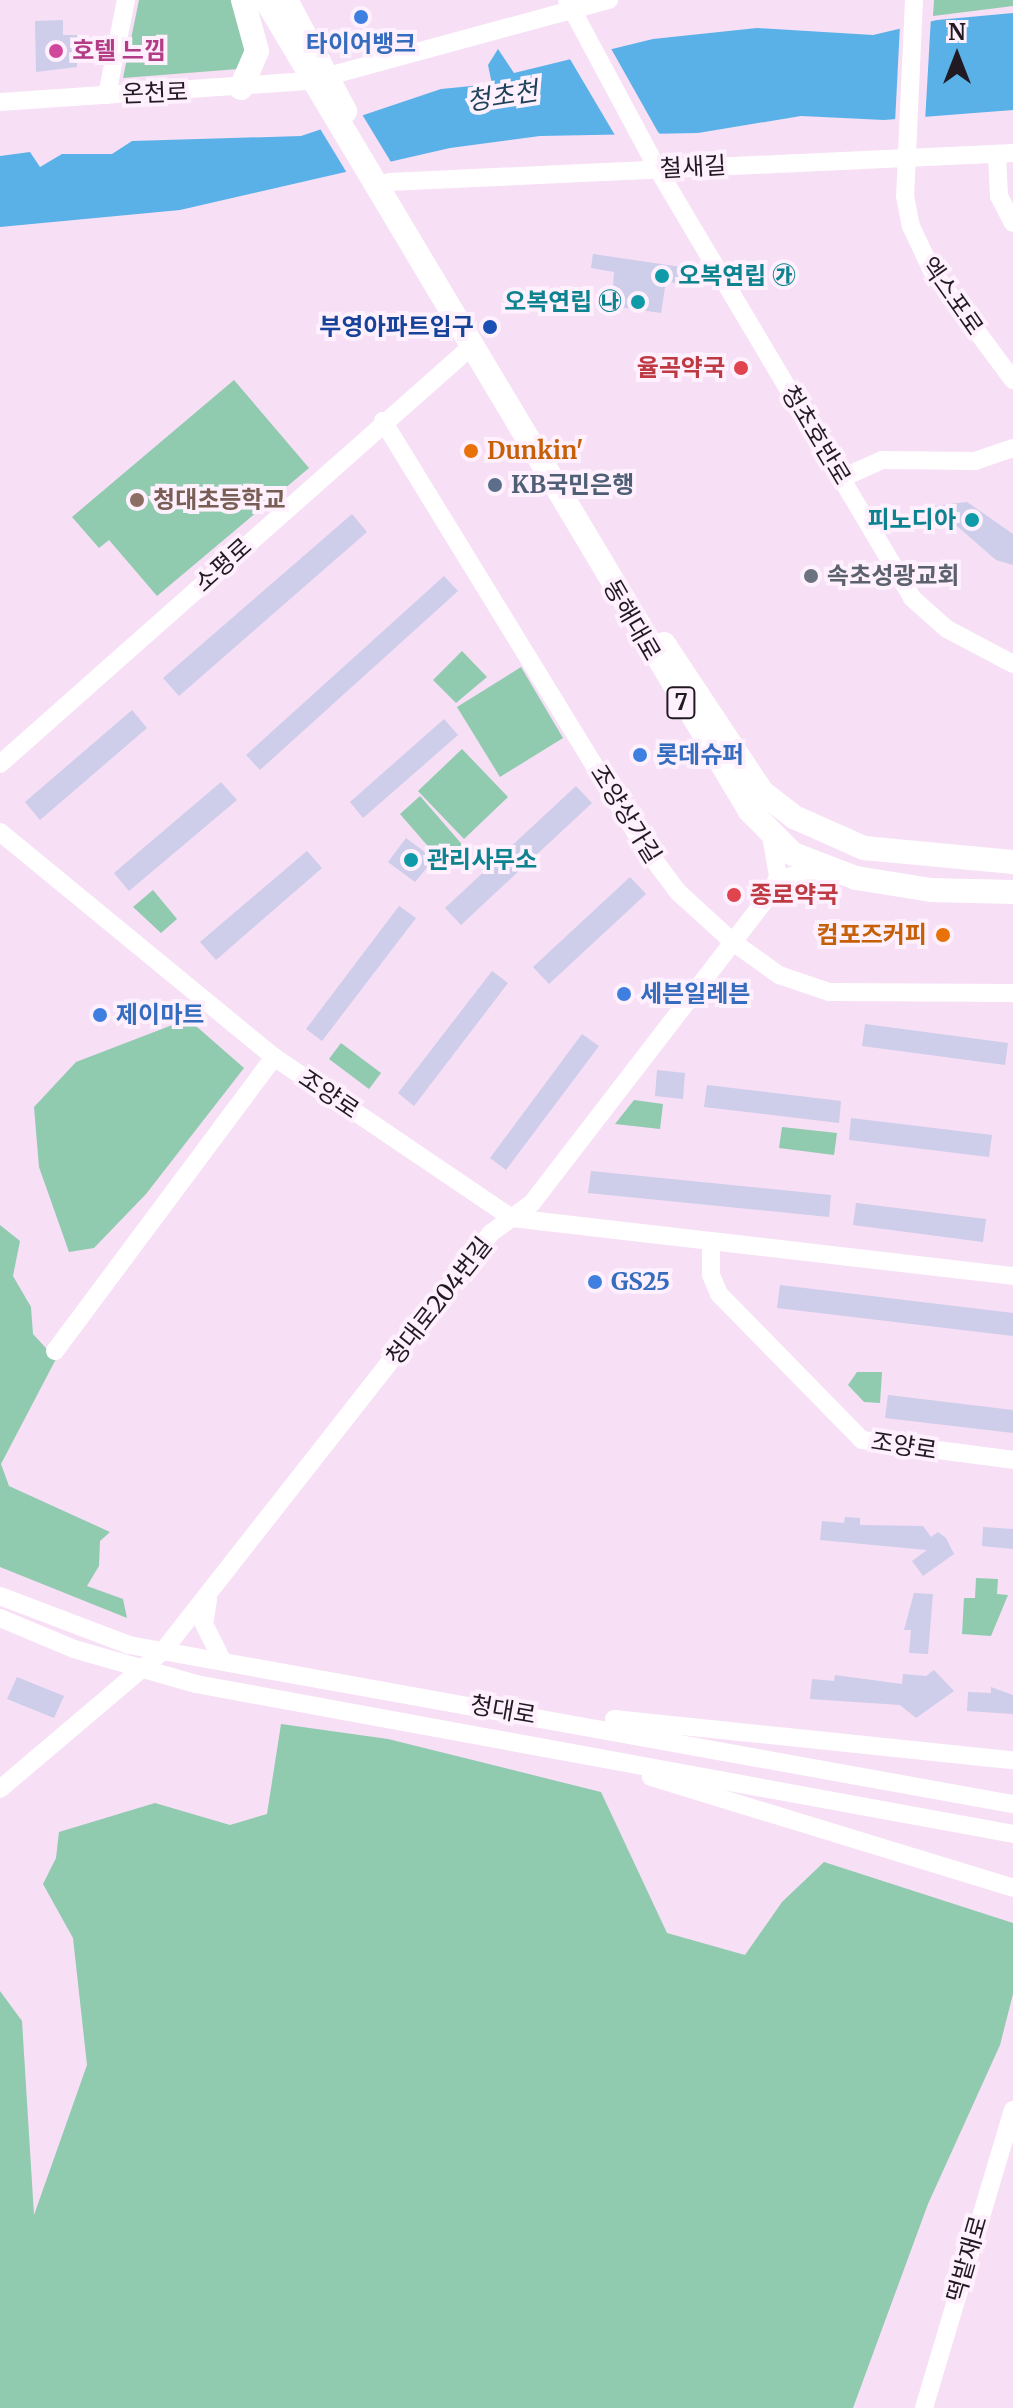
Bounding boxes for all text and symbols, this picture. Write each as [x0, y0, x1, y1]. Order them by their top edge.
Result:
marker: 타이어뱅크 [352, 8, 370, 26]
north arrow [917, 16, 997, 96]
text: N [948, 18, 966, 46]
place label: 타이어뱅크 [306, 30, 416, 58]
place label: 호텔 느낌 [72, 37, 166, 65]
marker: 호텔 느낌 [47, 42, 65, 60]
water label: 청초천 [464, 75, 540, 117]
street label: 온천로 [121, 77, 189, 109]
street label: 철새길 [659, 151, 727, 183]
street label: 엑스포로 [915, 252, 989, 340]
place label: 오복연립 ㉮ [678, 262, 796, 290]
marker: 오복연립 ㉮ [653, 267, 671, 285]
place label: 오복연립 ㉯ [504, 288, 622, 316]
marker: 오복연립 ㉯ [629, 293, 647, 311]
place label: 부영아파트입구 [319, 313, 474, 341]
marker: 부영아파트입구 [481, 318, 499, 336]
place label: 율곡약국 [637, 354, 725, 382]
marker: 율곡약국 [732, 359, 750, 377]
street label: 청초호반로 [775, 380, 857, 490]
place label: Dunkin' [487, 437, 583, 465]
marker: Dunkin' [462, 442, 480, 460]
place label: KB국민은행 [511, 471, 634, 499]
marker: KB국민은행 [486, 476, 504, 494]
place label: 청대초등학교 [153, 486, 285, 514]
marker: 청대초등학교 [128, 491, 146, 509]
place label: 피노디아 [868, 506, 956, 534]
marker: 피노디아 [963, 511, 981, 529]
street label: 소평로 [189, 532, 257, 598]
place label: 속초성광교회 [827, 562, 959, 590]
marker: 속초성광교회 [802, 567, 820, 585]
street label: 동해대로 [597, 575, 667, 665]
road number: 7 [665, 685, 697, 721]
place label: 롯데슈퍼 [656, 741, 744, 769]
marker: 롯데슈퍼 [631, 746, 649, 764]
street label: 조양상가길 [585, 760, 667, 868]
place label: 관리사무소 [427, 846, 537, 874]
marker: 관리사무소 [402, 851, 420, 869]
place label: 종로약국 [750, 881, 838, 909]
marker: 종로약국 [725, 886, 743, 904]
place label: 컴포즈커피 [817, 921, 927, 949]
marker: 컴포즈커피 [934, 926, 952, 944]
place label: 세븐일레븐 [640, 980, 750, 1008]
marker: 세븐일레븐 [615, 985, 633, 1003]
place label: 제이마트 [116, 1001, 204, 1029]
marker: 제이마트 [91, 1006, 109, 1024]
street label: 조양로 [293, 1064, 365, 1124]
street label: 청대로204번길 [380, 1231, 498, 1371]
place label: GS25 [611, 1268, 670, 1296]
marker: GS25 [586, 1273, 604, 1291]
street label: 조양로 [869, 1427, 939, 1465]
street label: 청대로 [468, 1690, 538, 1730]
street label: 떡밭재로 [941, 2213, 993, 2305]

